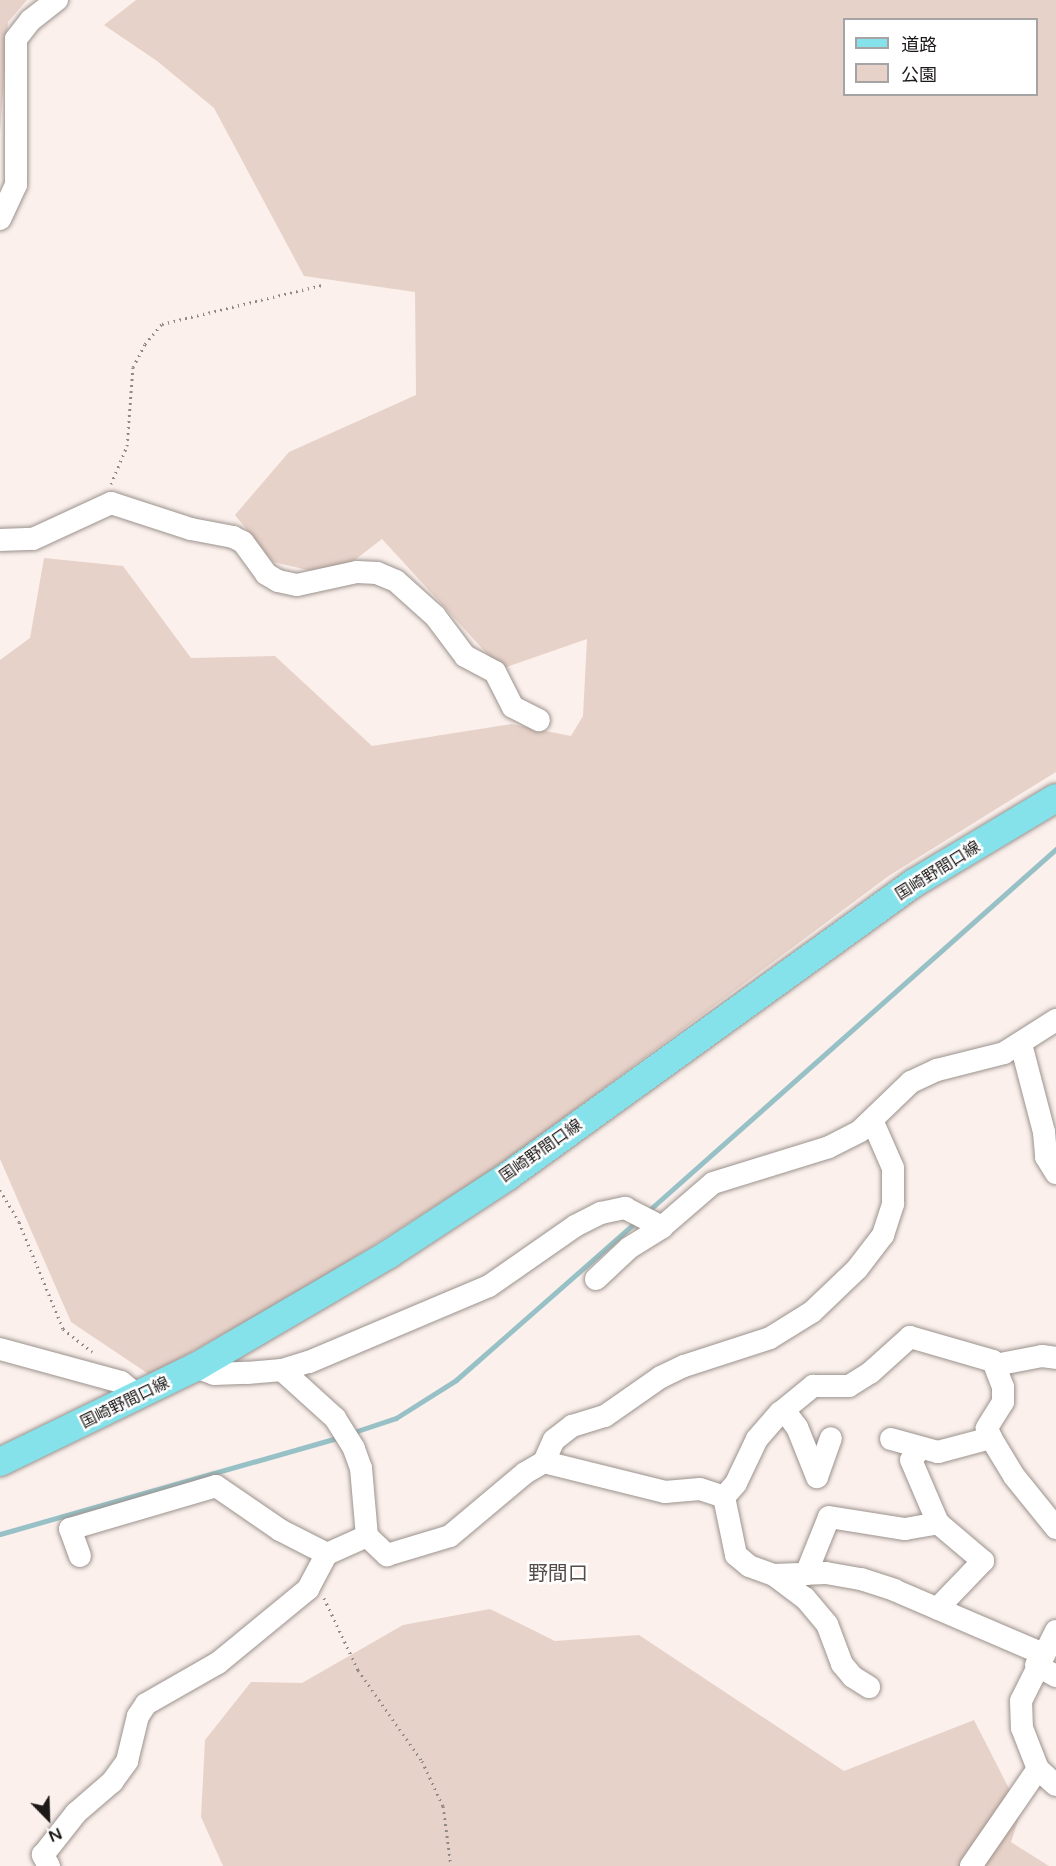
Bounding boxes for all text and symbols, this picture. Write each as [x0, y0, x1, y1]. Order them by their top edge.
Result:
legend [843, 18, 1038, 96]
text: 道路 [901, 34, 937, 56]
text: 公園 [901, 64, 937, 86]
street label: 国崎野間口線 [892, 837, 984, 905]
street label: 国崎野間口線 [496, 1116, 586, 1186]
street label: 国崎野間口線 [78, 1373, 172, 1433]
district label: 野間口 [528, 1562, 588, 1586]
north arrow [18, 1788, 78, 1848]
text: N [45, 1823, 65, 1846]

